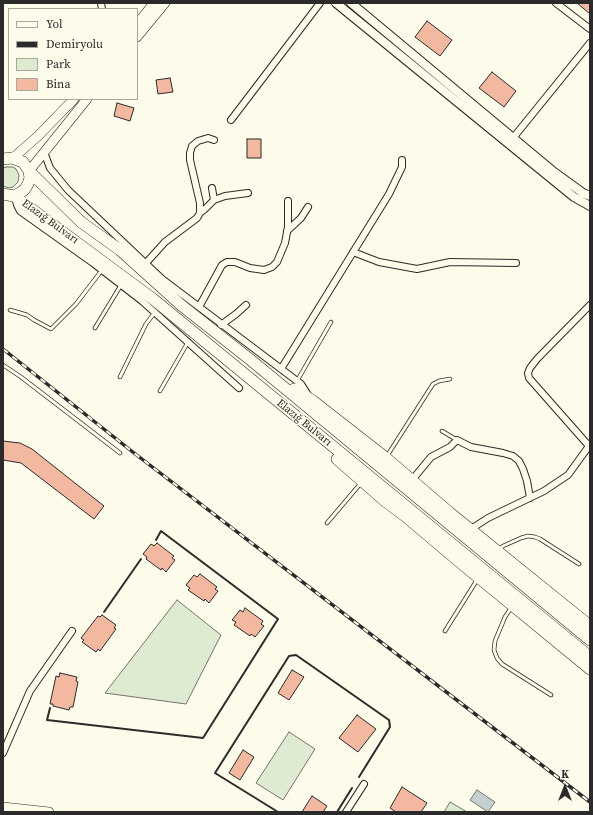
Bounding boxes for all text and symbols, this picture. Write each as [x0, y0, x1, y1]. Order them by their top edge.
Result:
legend [8, 8, 138, 100]
text: Yol [46, 16, 63, 32]
text: Demiryolu [46, 36, 103, 52]
text: Park [46, 56, 71, 72]
text: Bina [46, 76, 71, 92]
street label: Elazığ Bulvarı [19, 197, 81, 247]
street label: Elazığ Bulvarı [274, 397, 334, 449]
north arrow [545, 767, 585, 807]
text: K [561, 767, 569, 782]

